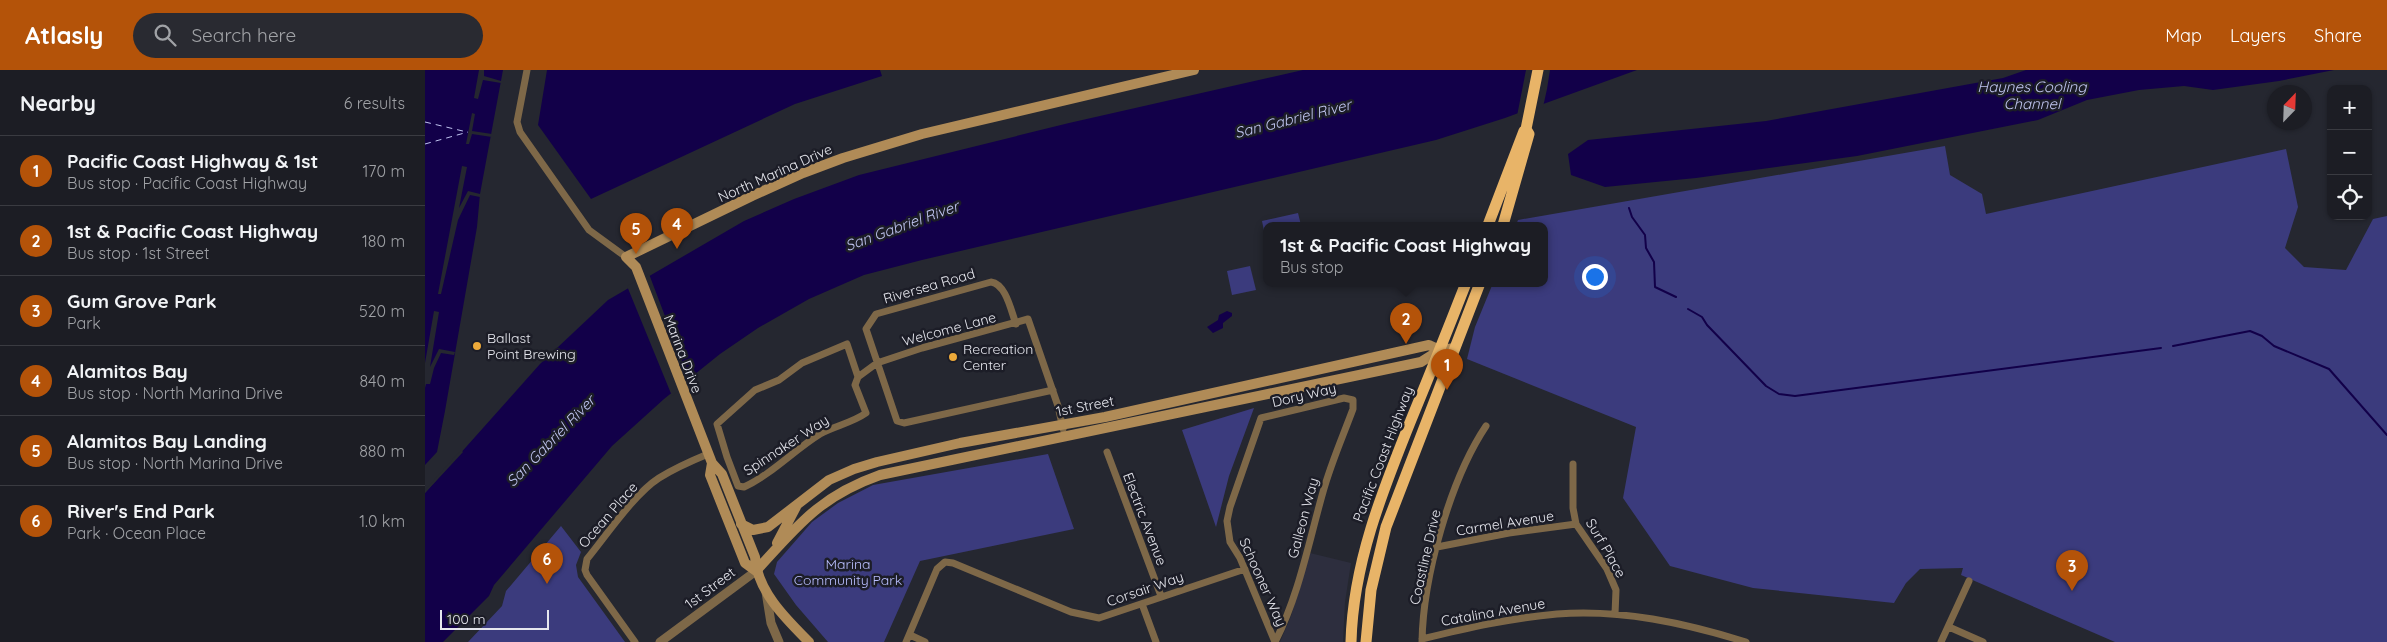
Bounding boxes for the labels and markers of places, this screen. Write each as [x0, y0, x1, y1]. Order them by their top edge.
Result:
pin: 4 [661, 208, 693, 249]
pin: 5 [620, 213, 652, 254]
pin: 2 [1390, 303, 1422, 344]
place label: Ballast Point Brewing [487, 329, 576, 363]
marker: Ballast Point Brewing [471, 340, 483, 352]
place label: Recreation Center [963, 340, 1033, 374]
pin: 1 [1431, 349, 1463, 390]
marker: Recreation Center [947, 351, 959, 363]
pin: 6 [531, 543, 563, 584]
pin: 3 [2056, 550, 2088, 591]

